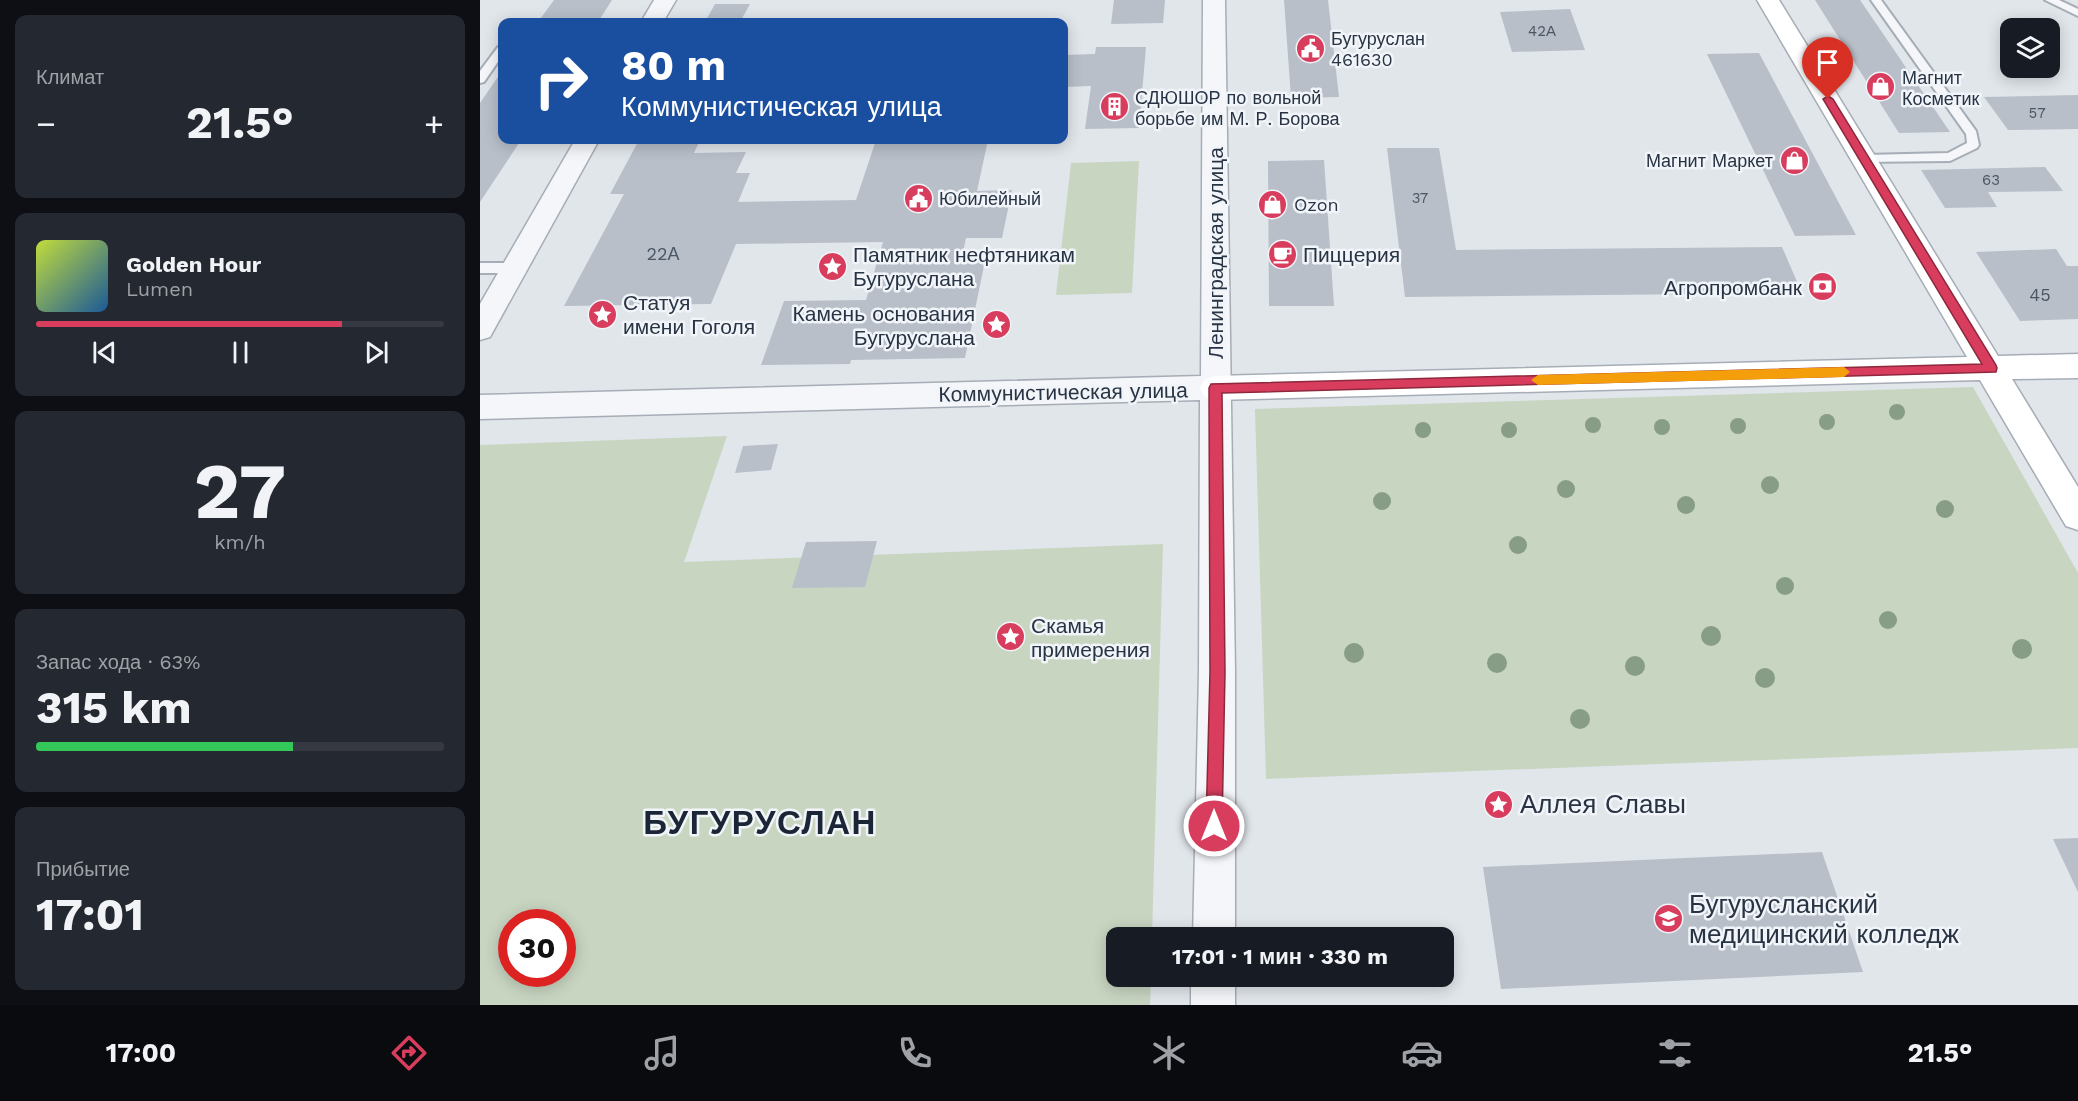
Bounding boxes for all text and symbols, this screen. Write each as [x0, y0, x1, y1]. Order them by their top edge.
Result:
map controls [2000, 18, 2060, 78]
button: layers [2000, 18, 2060, 78]
house number: 42А [1528, 22, 1556, 40]
place label: Бугуруслан 461630 [1331, 28, 1425, 70]
public building icon: Бугуруслан 461630 [1294, 32, 1326, 64]
pin [1802, 37, 1853, 99]
text: 80 m [621, 41, 726, 90]
icon: right [522, 42, 600, 120]
icon: arrive [1811, 46, 1844, 79]
text: Климат [36, 65, 104, 89]
place label: Магнит Косметик [1902, 67, 1980, 109]
shop icon: Магнит Косметик [1865, 71, 1897, 103]
place label: СДЮШОР по вольной борьбе им М. Р. Борова [1135, 87, 1341, 129]
text: Коммунистическая улица [621, 91, 942, 123]
building icon: СДЮШОР по вольной борьбе им М. Р. Борова [1098, 91, 1130, 123]
text: 21.5° [186, 96, 294, 149]
text: − [36, 104, 56, 143]
text: + [424, 104, 444, 143]
house number: 57 [2028, 104, 2046, 122]
shop icon: Магнит Маркет [1778, 144, 1810, 176]
street label: Ленинградская улица [1203, 147, 1228, 359]
place label: Магнит Маркет [1646, 150, 1773, 171]
house number: 63 [1982, 171, 2000, 189]
public building icon: Юбилейный [902, 182, 934, 214]
place label: Юбилейный [939, 188, 1041, 209]
shop icon: Ozon [1257, 188, 1289, 220]
house number: 37 [1412, 189, 1428, 207]
place label: Ozon [1294, 194, 1339, 215]
cafe icon: Пиццерия [1266, 238, 1298, 270]
place label: Памятник нефтяникам Бугуруслана [853, 242, 1075, 291]
place label: Пиццерия [1303, 242, 1400, 267]
house number: 22А [647, 243, 680, 264]
place icon: Памятник нефтяникам Бугуруслана [816, 250, 848, 282]
text: Golden Hour [126, 252, 261, 277]
bank icon: Агропромбанк [1807, 271, 1839, 303]
place label: Агропромбанк [1664, 275, 1803, 300]
text: Lumen [126, 277, 193, 301]
house number: 45 [2029, 284, 2051, 305]
place label: Статуя имени Гоголя [623, 290, 755, 339]
place icon: Статуя имени Гоголя [586, 298, 618, 330]
place label: Камень основания Бугуруслана [793, 301, 975, 350]
place icon: Камень основания Бугуруслана [980, 309, 1012, 341]
icon: previous [88, 336, 121, 369]
icon: pause [224, 336, 257, 369]
icon: next [360, 336, 393, 369]
street label: Коммунистическая улица [938, 377, 1188, 407]
text: 27 [194, 445, 286, 537]
text: km/h [214, 530, 266, 554]
place label: Скамья примерения [1031, 613, 1150, 662]
place icon: Скамья примерения [994, 621, 1026, 653]
text: Запас хода · 63% [36, 650, 200, 674]
text: 315 km [36, 681, 192, 734]
place icon: Аллея Славы [1483, 788, 1515, 820]
place label: Аллея Славы [1520, 789, 1686, 819]
position arrow [1182, 794, 1246, 858]
district label: БУГУРУСЛАН [643, 803, 877, 842]
text: Прибытие [36, 857, 130, 881]
text: 17:01 [36, 888, 144, 941]
place label: Бугурусланский медицинский колледж [1689, 889, 1959, 949]
school or university icon: Бугурусланский медицинский колледж [1652, 903, 1684, 935]
speed limit sign: 30 [498, 909, 576, 987]
text: 17:01 · 1 мин · 330 m [1172, 944, 1388, 969]
icon: directions [388, 1032, 430, 1074]
icon: music [641, 1032, 683, 1074]
icon: phone [894, 1032, 936, 1074]
icon: climate [1148, 1032, 1190, 1074]
icon: car [1401, 1032, 1443, 1074]
icon: filters [1654, 1032, 1696, 1074]
text: 17:00 [106, 1037, 176, 1069]
text: 21.5° [1908, 1037, 1972, 1069]

